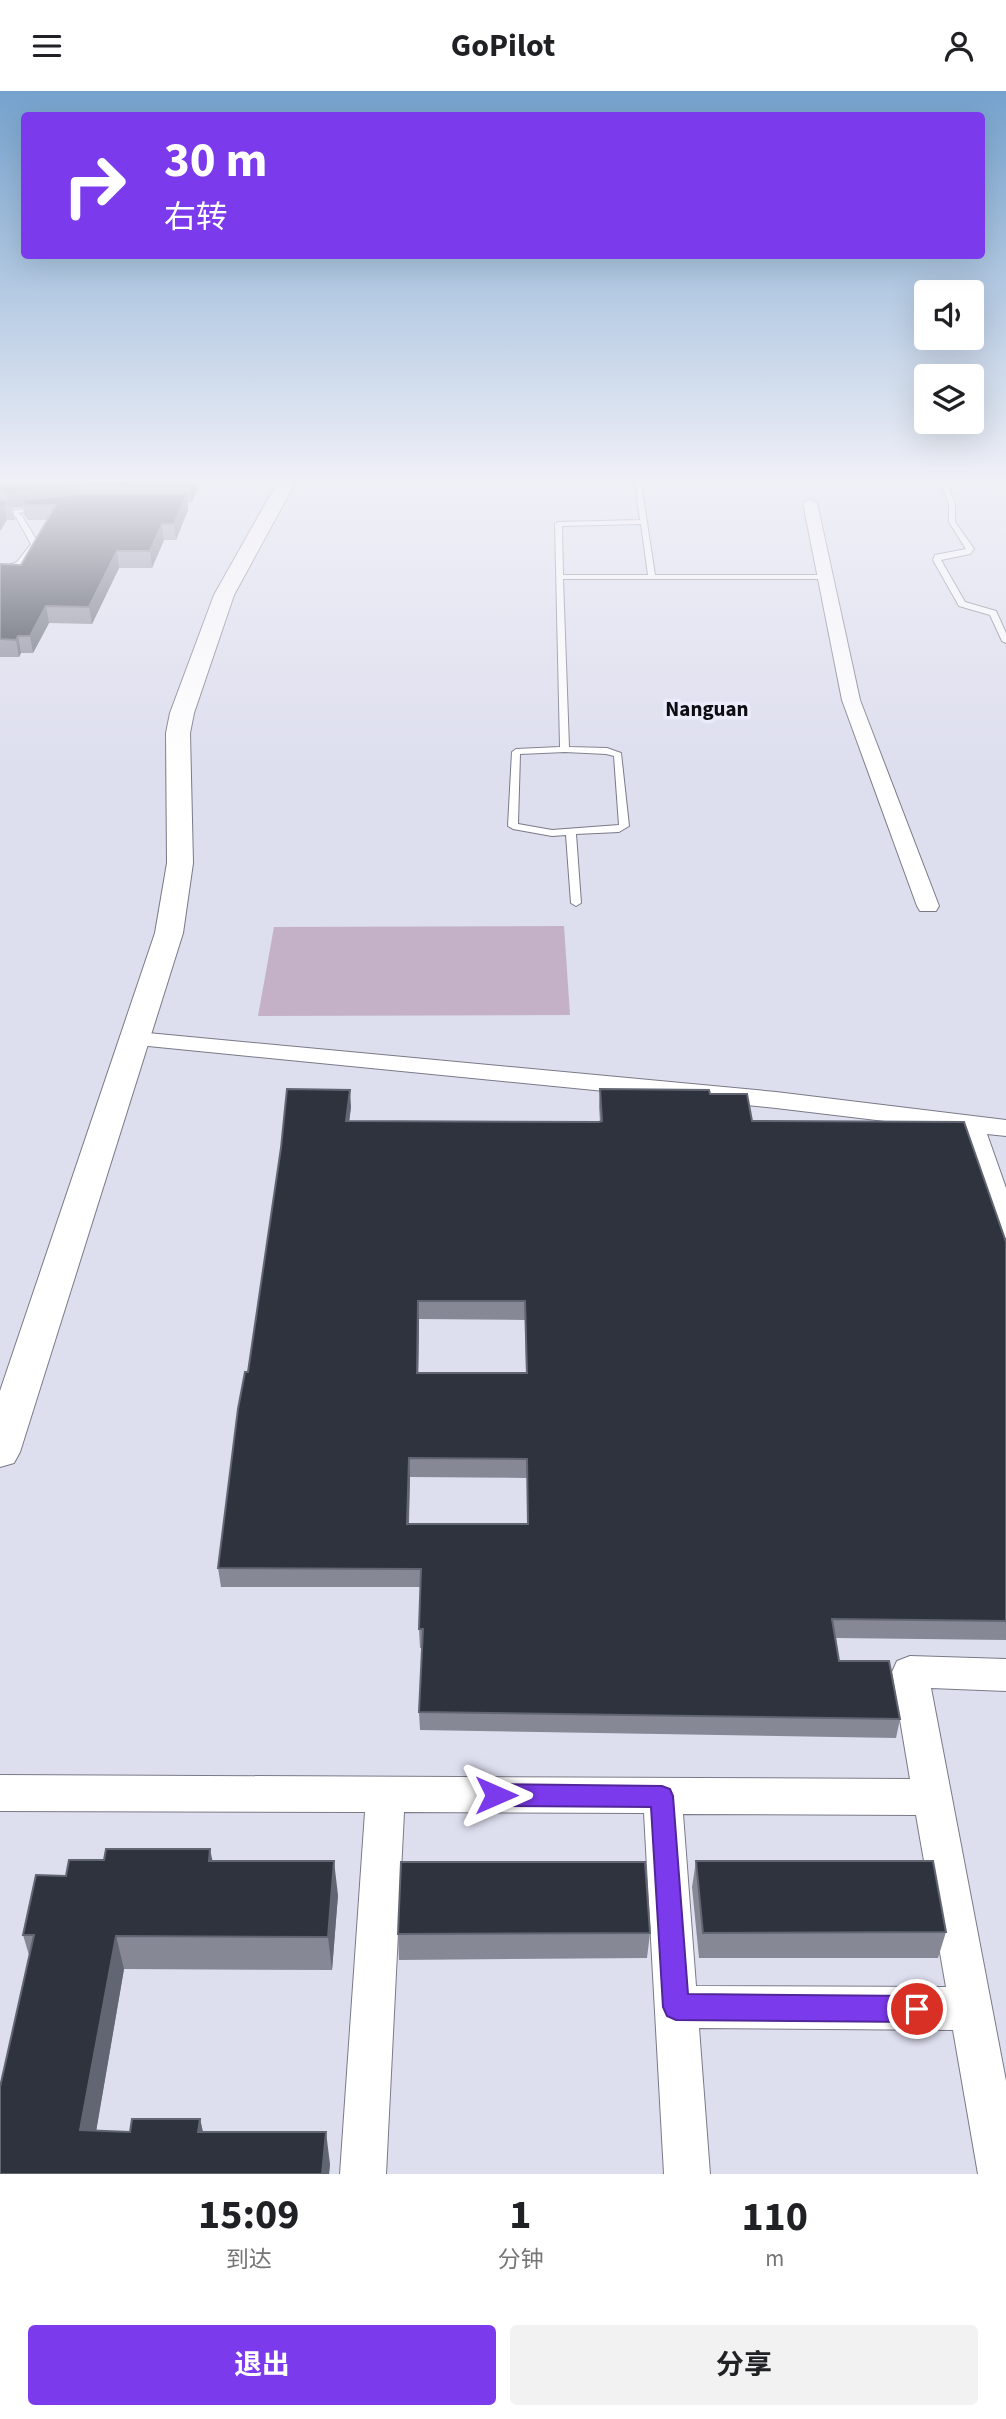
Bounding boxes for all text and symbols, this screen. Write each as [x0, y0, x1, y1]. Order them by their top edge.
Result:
text: GoPilot [451, 23, 555, 69]
icon: menu [28, 27, 66, 65]
icon: person [940, 27, 978, 65]
text: 30 m [164, 126, 268, 196]
icon: right [49, 140, 140, 231]
text: 右转 [164, 195, 228, 241]
map controls [914, 280, 984, 434]
button: sound [914, 280, 984, 350]
button: layers [914, 364, 984, 434]
district label: Nanguan [665, 694, 749, 724]
position arrow [459, 1758, 533, 1832]
pin [887, 1979, 947, 2039]
icon: arrive [898, 1990, 936, 2028]
text: 15:09 [198, 2185, 299, 2245]
text: 1 [509, 2185, 531, 2245]
text: 110 [741, 2187, 808, 2247]
text: m [765, 2242, 784, 2275]
text: 到达 [226, 2243, 272, 2276]
text: 分钟 [497, 2243, 543, 2276]
button: 退出 [28, 2325, 496, 2405]
button: 分享 [510, 2325, 978, 2405]

